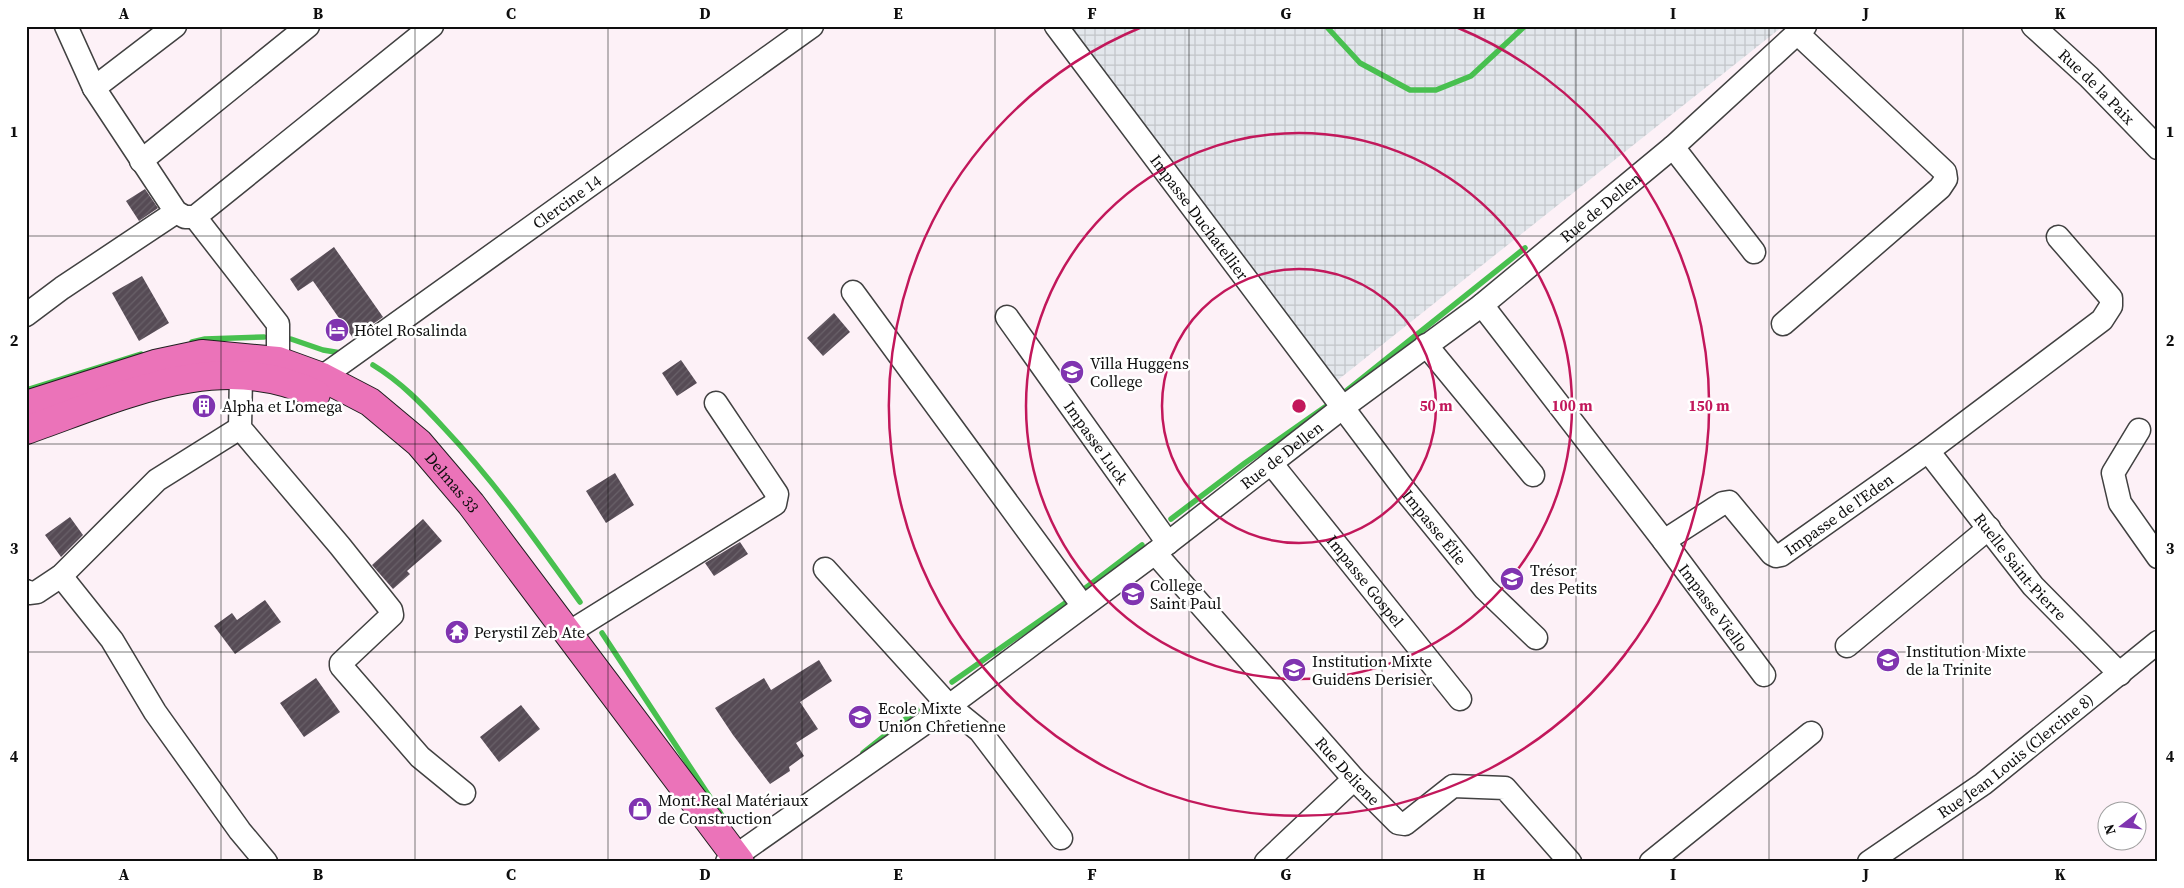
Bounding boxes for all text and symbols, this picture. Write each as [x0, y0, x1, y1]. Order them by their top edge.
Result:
text: A [119, 2, 130, 24]
text: B [313, 2, 324, 24]
text: C [506, 2, 516, 24]
text: D [699, 2, 711, 24]
text: E [893, 2, 903, 24]
text: F [1087, 2, 1097, 24]
text: G [1281, 2, 1292, 24]
text: H [1473, 2, 1485, 24]
text: I [1670, 2, 1676, 24]
text: J [1862, 2, 1869, 24]
text: K [2054, 2, 2066, 24]
street label: Rue de la Paix [2054, 44, 2141, 130]
text: 1 [10, 120, 18, 142]
text: 1 [2166, 120, 2174, 142]
street label: Impasse Duchatellier [1145, 150, 1254, 285]
street label: Rue de Dellen [1555, 167, 1646, 247]
street label: Clercine 14 [528, 170, 606, 234]
hotel icon: Hôtel Rosalinda [324, 317, 350, 343]
place label: Hôtel Rosalinda [354, 319, 468, 341]
text: 2 [10, 329, 19, 351]
text: 2 [2166, 329, 2175, 351]
place label: Villa Huggens College [1090, 352, 1189, 392]
school or university icon: Villa Huggens College [1059, 359, 1085, 385]
building icon: Alpha et L'omega [191, 393, 217, 419]
place label: Alpha et L'omega [222, 395, 343, 417]
text: 50 m [1419, 395, 1453, 416]
text: 100 m [1551, 395, 1593, 416]
text: 150 m [1688, 395, 1730, 416]
street label: Impasse Luck [1059, 396, 1134, 489]
centre of rings [1290, 397, 1308, 415]
street label: Rue de Dellen [1236, 416, 1328, 494]
street label: Delmas 33 [420, 447, 485, 517]
street label: Impasse de l'Eden [1780, 468, 1898, 560]
street label: Impasse Élie [1397, 485, 1472, 569]
street label: Ruelle Saint-Pierre [1969, 508, 2072, 625]
street label: Impasse Gospel [1322, 530, 1409, 632]
text: 3 [10, 537, 19, 559]
text: 3 [2166, 537, 2175, 559]
place label: Trésor des Petits [1530, 559, 1597, 599]
street label: Impasse Viello [1674, 559, 1754, 656]
school or university icon: Trésor des Petits [1499, 566, 1525, 592]
place label: College Saint Paul [1150, 574, 1222, 614]
school or university icon: College Saint Paul [1120, 581, 1146, 607]
temple icon: Perystil Zeb Ate [444, 619, 470, 645]
place label: Perystil Zeb Ate [474, 621, 585, 643]
place label: Institution Mixte de la Trinite [1906, 640, 2026, 680]
school or university icon: Institution Mixte de la Trinite [1875, 647, 1901, 673]
place label: Institution Mixte Guidens Derisier [1312, 650, 1433, 690]
school or university icon: Institution Mixte Guidens Derisier [1281, 657, 1307, 683]
street label: Rue Jean Louis (Clercine 8) [1933, 688, 2098, 823]
place label: Ecole Mixte Union Chretienne [878, 697, 1006, 737]
school or university icon: Ecole Mixte Union Chretienne [847, 704, 873, 730]
street label: Rue Deliene [1311, 732, 1385, 810]
text: 4 [10, 745, 19, 767]
text: 4 [2166, 745, 2175, 767]
place label: Mont.Real Matériaux de Construction [658, 789, 809, 829]
shop icon: Mont.Real Matériaux de Construction [627, 796, 653, 822]
north arrow [2096, 800, 2146, 850]
text: N [2098, 822, 2121, 837]
text: A [119, 863, 130, 885]
text: B [313, 863, 324, 885]
text: C [506, 863, 516, 885]
text: D [699, 863, 711, 885]
text: E [893, 863, 903, 885]
text: F [1087, 863, 1097, 885]
text: G [1281, 863, 1292, 885]
text: H [1473, 863, 1485, 885]
text: I [1670, 863, 1676, 885]
text: J [1862, 863, 1869, 885]
text: K [2054, 863, 2066, 885]

